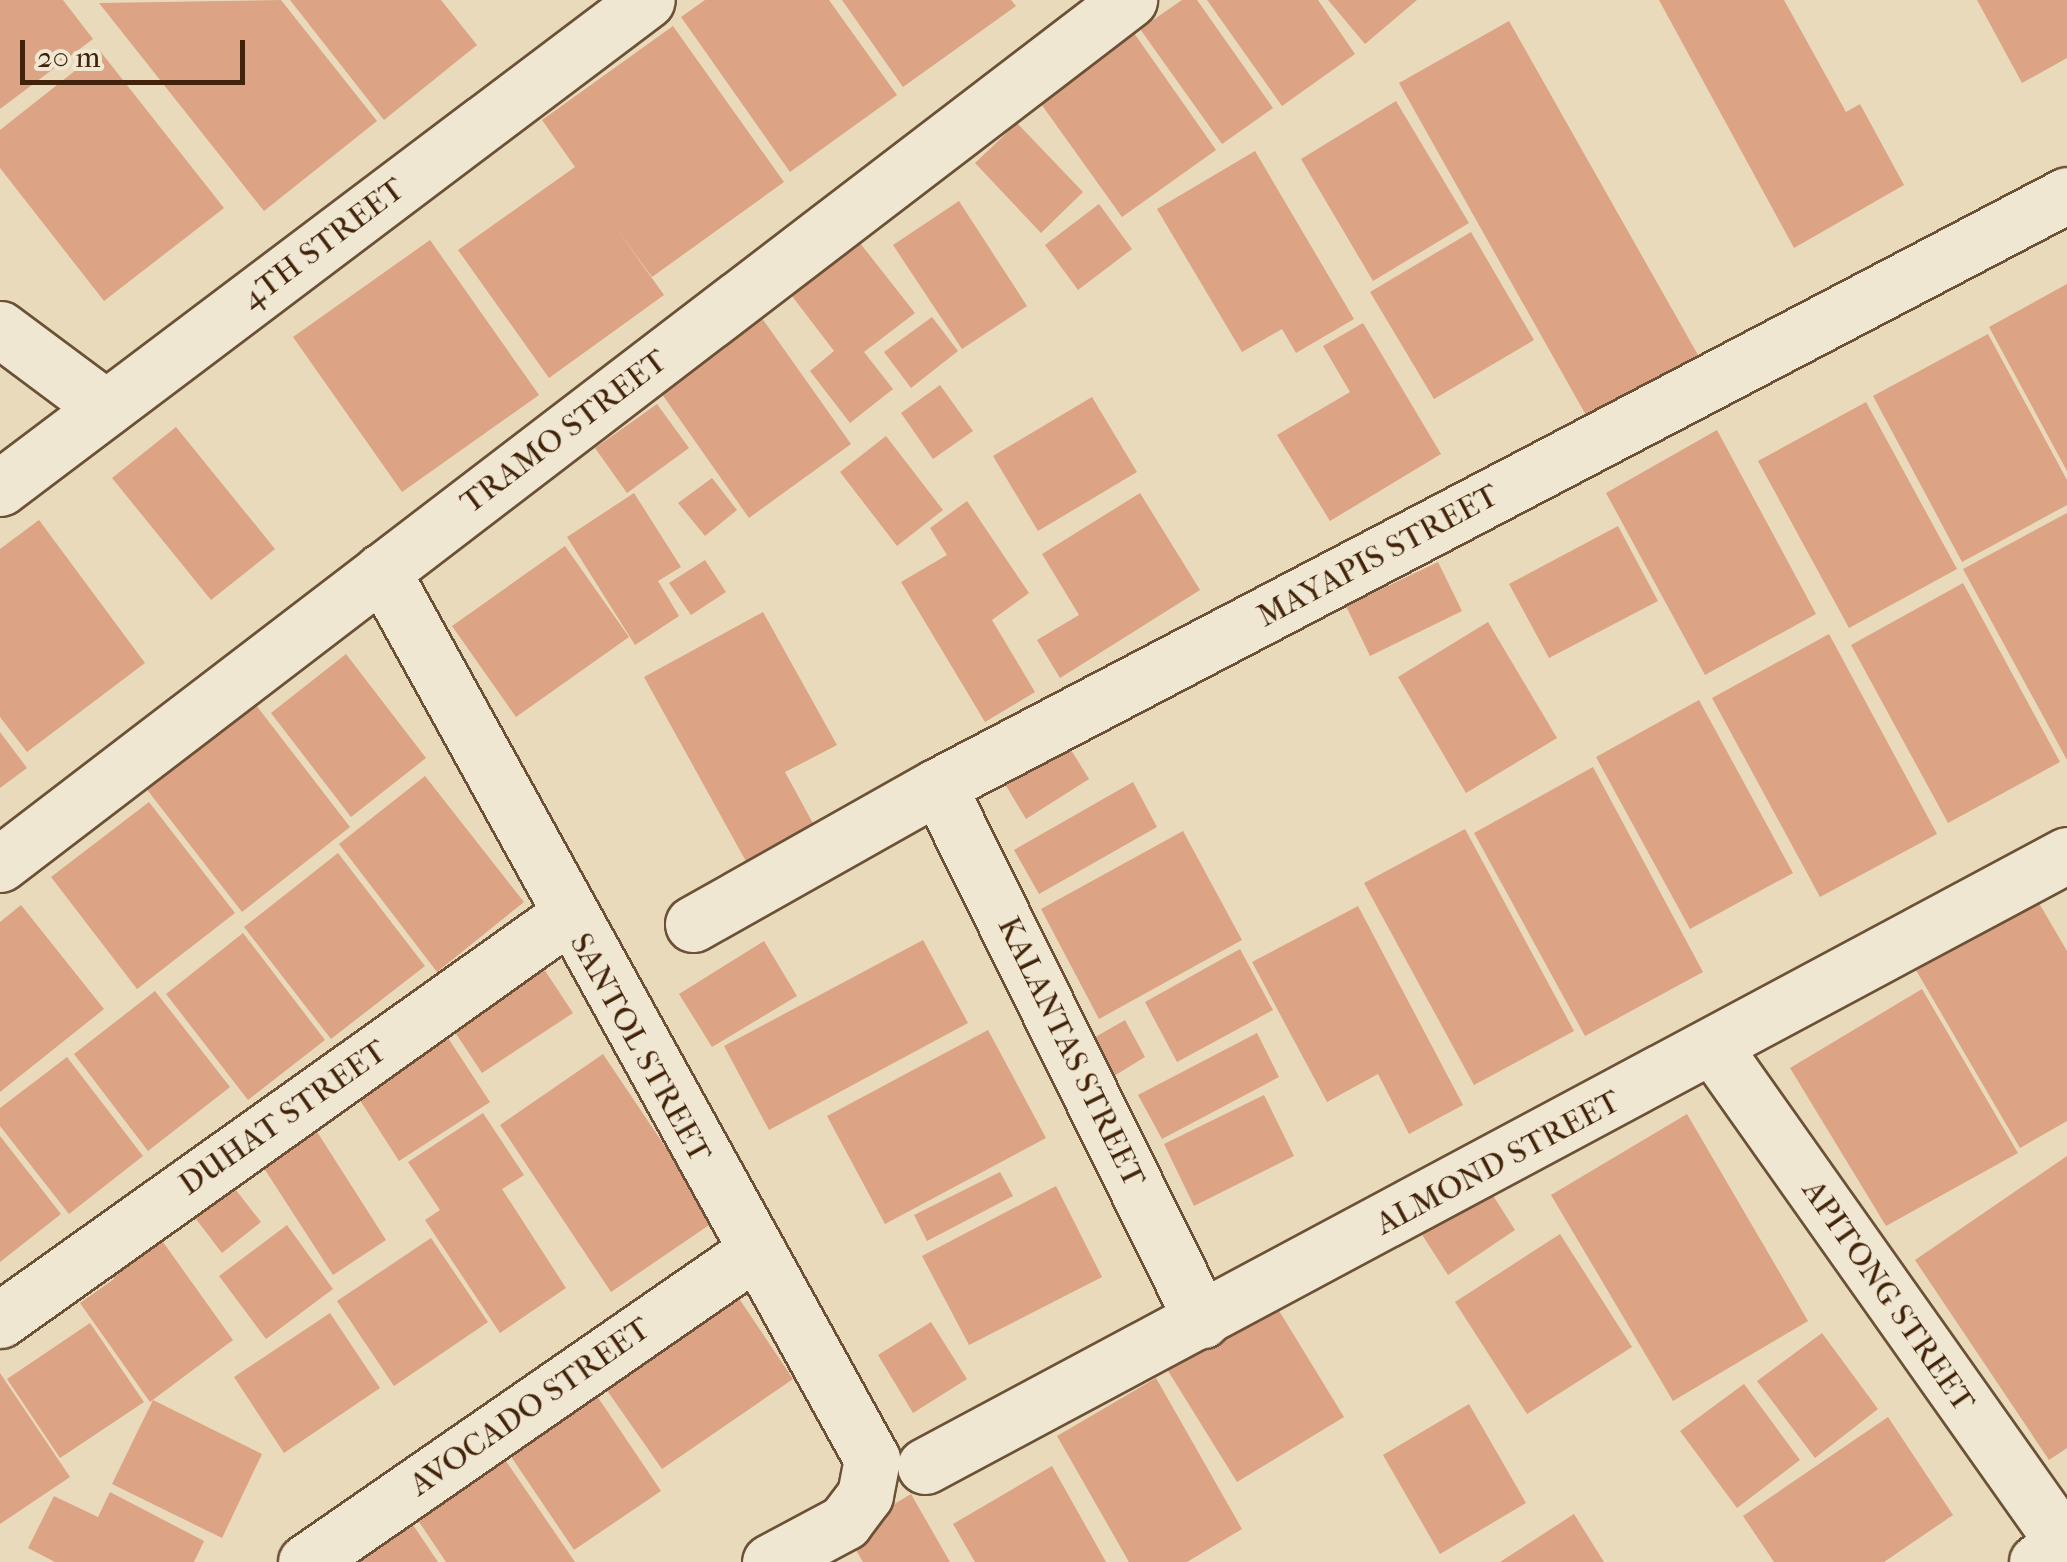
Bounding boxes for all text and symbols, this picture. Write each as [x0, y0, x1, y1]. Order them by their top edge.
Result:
scale bar [25, 20, 250, 82]
text: 20 m [37, 40, 100, 75]
street label: 4TH STREET [234, 170, 412, 318]
street label: TRAMO STREET [453, 342, 675, 522]
street label: MAYAPIS STREET [1251, 476, 1505, 636]
street label: KALANTAS STREET [989, 911, 1153, 1193]
street label: SANTOL STREET [561, 927, 719, 1169]
street label: DUHAT STREET [172, 1032, 394, 1204]
street label: ALMOND STREET [1369, 1082, 1627, 1244]
street label: APITONG STREET [1794, 1173, 1982, 1419]
street label: AVOCADO STREET [402, 1310, 658, 1504]

